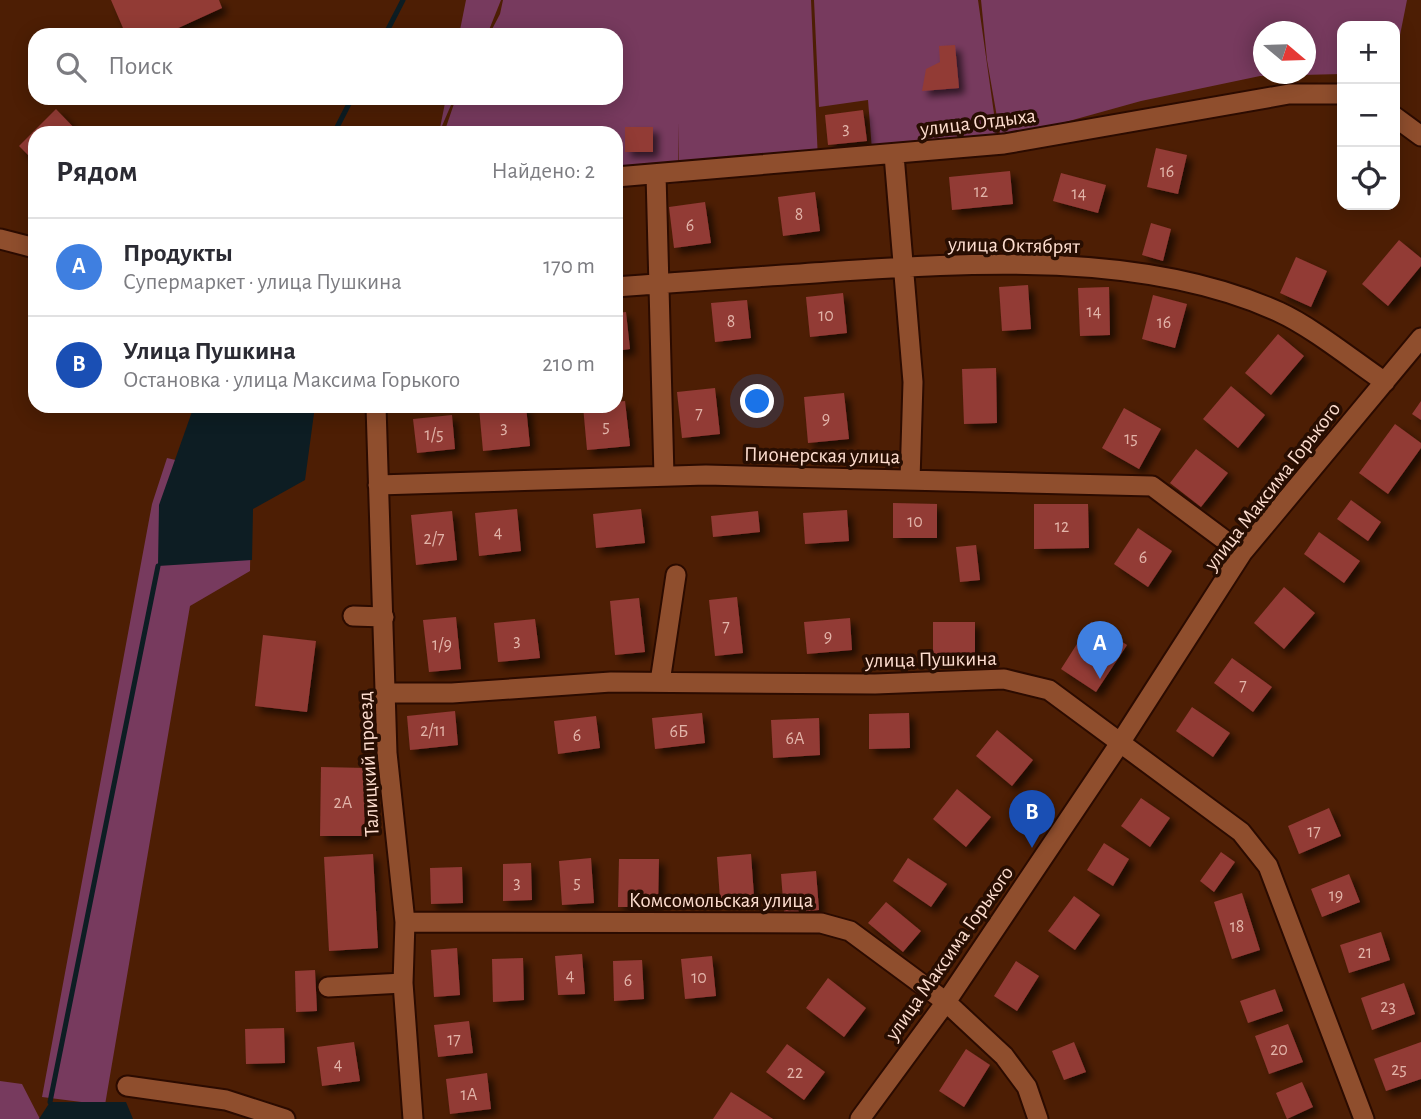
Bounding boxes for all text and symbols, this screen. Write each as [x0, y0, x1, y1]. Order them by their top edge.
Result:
north arrow [1253, 21, 1316, 84]
map controls [1337, 21, 1400, 210]
button: + [1337, 21, 1400, 84]
search box [28, 28, 623, 105]
icon: search [52, 48, 90, 86]
text: Поиск [108, 53, 173, 79]
button: − [1337, 84, 1400, 147]
street label: улица Отдыха [918, 105, 1038, 140]
house number: 3 [842, 120, 850, 138]
button: locate [1337, 147, 1400, 210]
text: Рядом [56, 157, 138, 187]
text: Найдено: 2 [492, 160, 595, 183]
house number: 16 [1160, 163, 1174, 181]
house number: 12 [974, 183, 988, 201]
house number: 14 [1072, 185, 1087, 203]
house number: 8 [795, 206, 803, 224]
house number: 6 [686, 217, 694, 235]
street label: улица Октябрят [947, 234, 1081, 257]
text: Продукты [123, 240, 233, 266]
text: A [72, 255, 86, 278]
text: 170 m [543, 255, 595, 278]
text: Супермаркет · улица Пушкина [123, 271, 402, 294]
house number: 14 [1087, 303, 1102, 321]
house number: 10 [818, 307, 834, 325]
house number: 8 [727, 313, 735, 331]
house number: 16 [1157, 314, 1171, 332]
text: Улица Пушкина [123, 338, 296, 364]
text: B [72, 353, 86, 376]
text: 210 m [542, 353, 595, 376]
text: Остановка · улица Максима Горького [123, 369, 460, 392]
your location [740, 384, 774, 418]
street label: улица Максима Горького [1200, 398, 1344, 575]
house number: 7 [695, 405, 703, 423]
house number: 9 [822, 410, 830, 428]
house number: 5 [602, 418, 610, 436]
house number: 3 [500, 419, 508, 437]
house number: 1/5 [425, 426, 443, 444]
house number: 15 [1124, 430, 1138, 448]
street label: Пионерская улица [744, 444, 901, 467]
house number: 10 [907, 513, 923, 531]
house number: 12 [1055, 518, 1069, 536]
house number: 4 [494, 524, 503, 542]
house number: 2/7 [424, 530, 444, 548]
house number: 6 [1139, 549, 1147, 567]
house number: 7 [722, 618, 730, 636]
pin: A [1077, 621, 1123, 679]
house number: 9 [824, 628, 832, 646]
house number: 3 [513, 632, 521, 650]
house number: 1/9 [432, 636, 452, 654]
street label: улица Пушкина [864, 648, 997, 671]
house number: 7 [1239, 677, 1247, 695]
street label: Талицкий проезд [354, 691, 383, 837]
house number: 2/11 [420, 722, 446, 740]
house number: 6Б [670, 723, 688, 741]
house number: 6 [573, 727, 581, 745]
house number: 6А [785, 730, 805, 748]
pin: B [1009, 790, 1055, 848]
house number: 2А [334, 794, 353, 812]
house number: 17 [1307, 823, 1321, 841]
street label: улица Максима Горького [881, 862, 1017, 1045]
house number: 3 [513, 874, 521, 892]
house number: 5 [573, 874, 581, 892]
house number: 19 [1329, 887, 1343, 905]
street label: Комсомольская улица [629, 890, 814, 911]
house number: 18 [1230, 918, 1244, 936]
house number: 21 [1358, 944, 1372, 962]
house number: 4 [566, 967, 575, 985]
house number: 10 [691, 969, 707, 987]
house number: 6 [624, 972, 632, 990]
house number: 23 [1380, 998, 1396, 1016]
house number: 17 [447, 1031, 461, 1049]
house number: 20 [1270, 1041, 1288, 1059]
house number: 4 [334, 1056, 343, 1074]
house number: 25 [1391, 1061, 1407, 1079]
house number: 22 [787, 1064, 803, 1082]
house number: 1А [461, 1086, 478, 1104]

